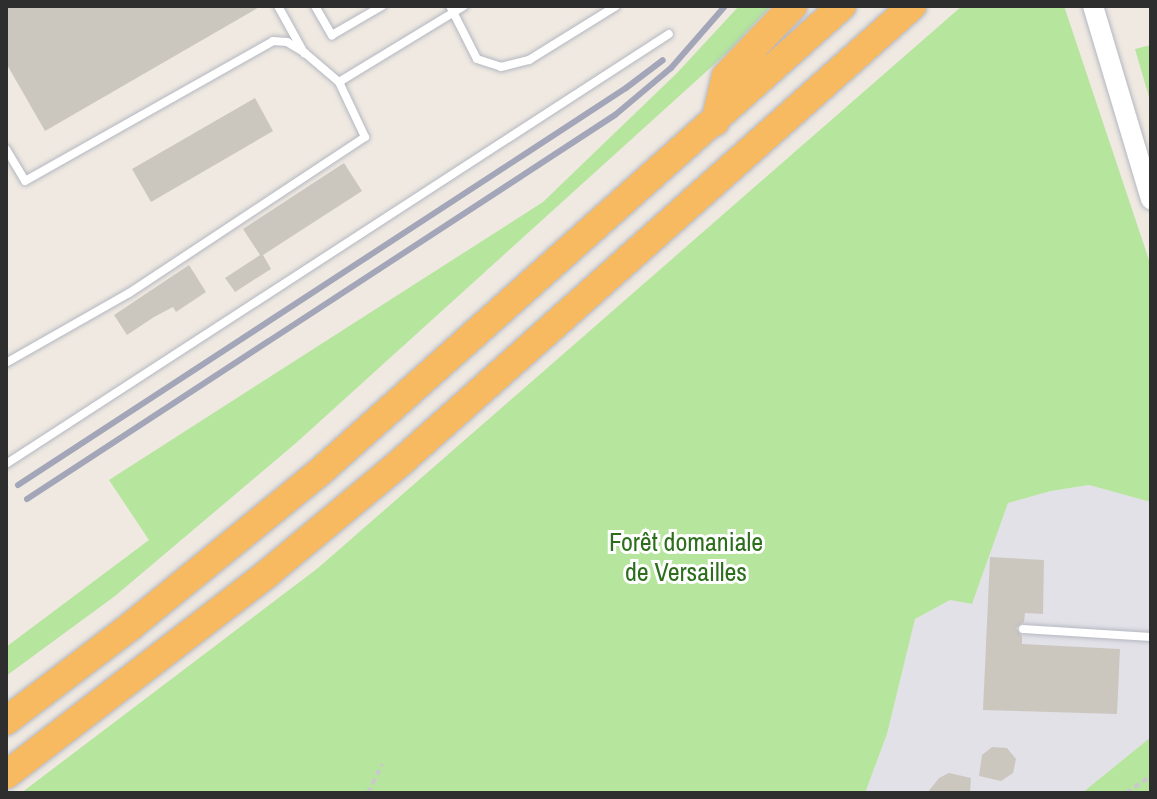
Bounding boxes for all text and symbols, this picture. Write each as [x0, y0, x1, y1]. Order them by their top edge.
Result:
park label: Forêt domaniale de Versailles [609, 526, 763, 588]

